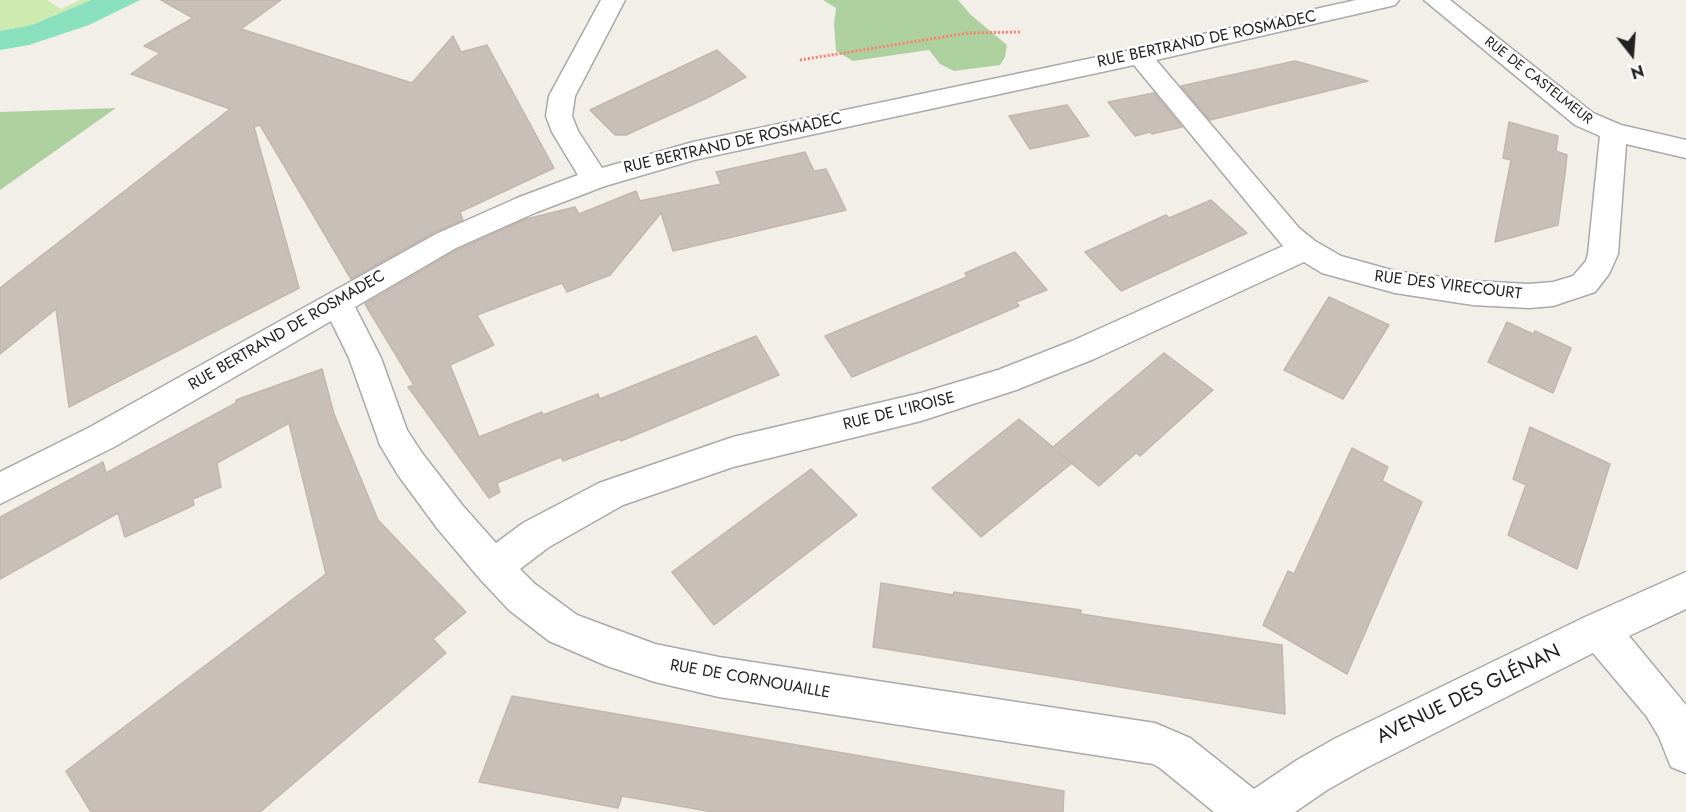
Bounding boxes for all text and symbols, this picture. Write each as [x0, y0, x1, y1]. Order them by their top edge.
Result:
street label: RUE BERTRAND DE ROSMADEC [1096, 7, 1318, 73]
north arrow [1602, 24, 1662, 84]
street label: RUE DE CASTELMEUR [1481, 34, 1595, 128]
text: N [1628, 59, 1647, 85]
street label: RUE BERTRAND DE ROSMADEC [622, 110, 844, 178]
street label: RUE BERTRAND DE ROSMADEC [186, 267, 388, 395]
street label: RUE DES VIRECOURT [1373, 267, 1523, 305]
street label: RUE DE L'IROISE [841, 389, 957, 435]
street label: AVENUE DES GLÉNAN [1373, 640, 1565, 750]
street label: RUE DE CORNOUAILLE [668, 656, 832, 704]

